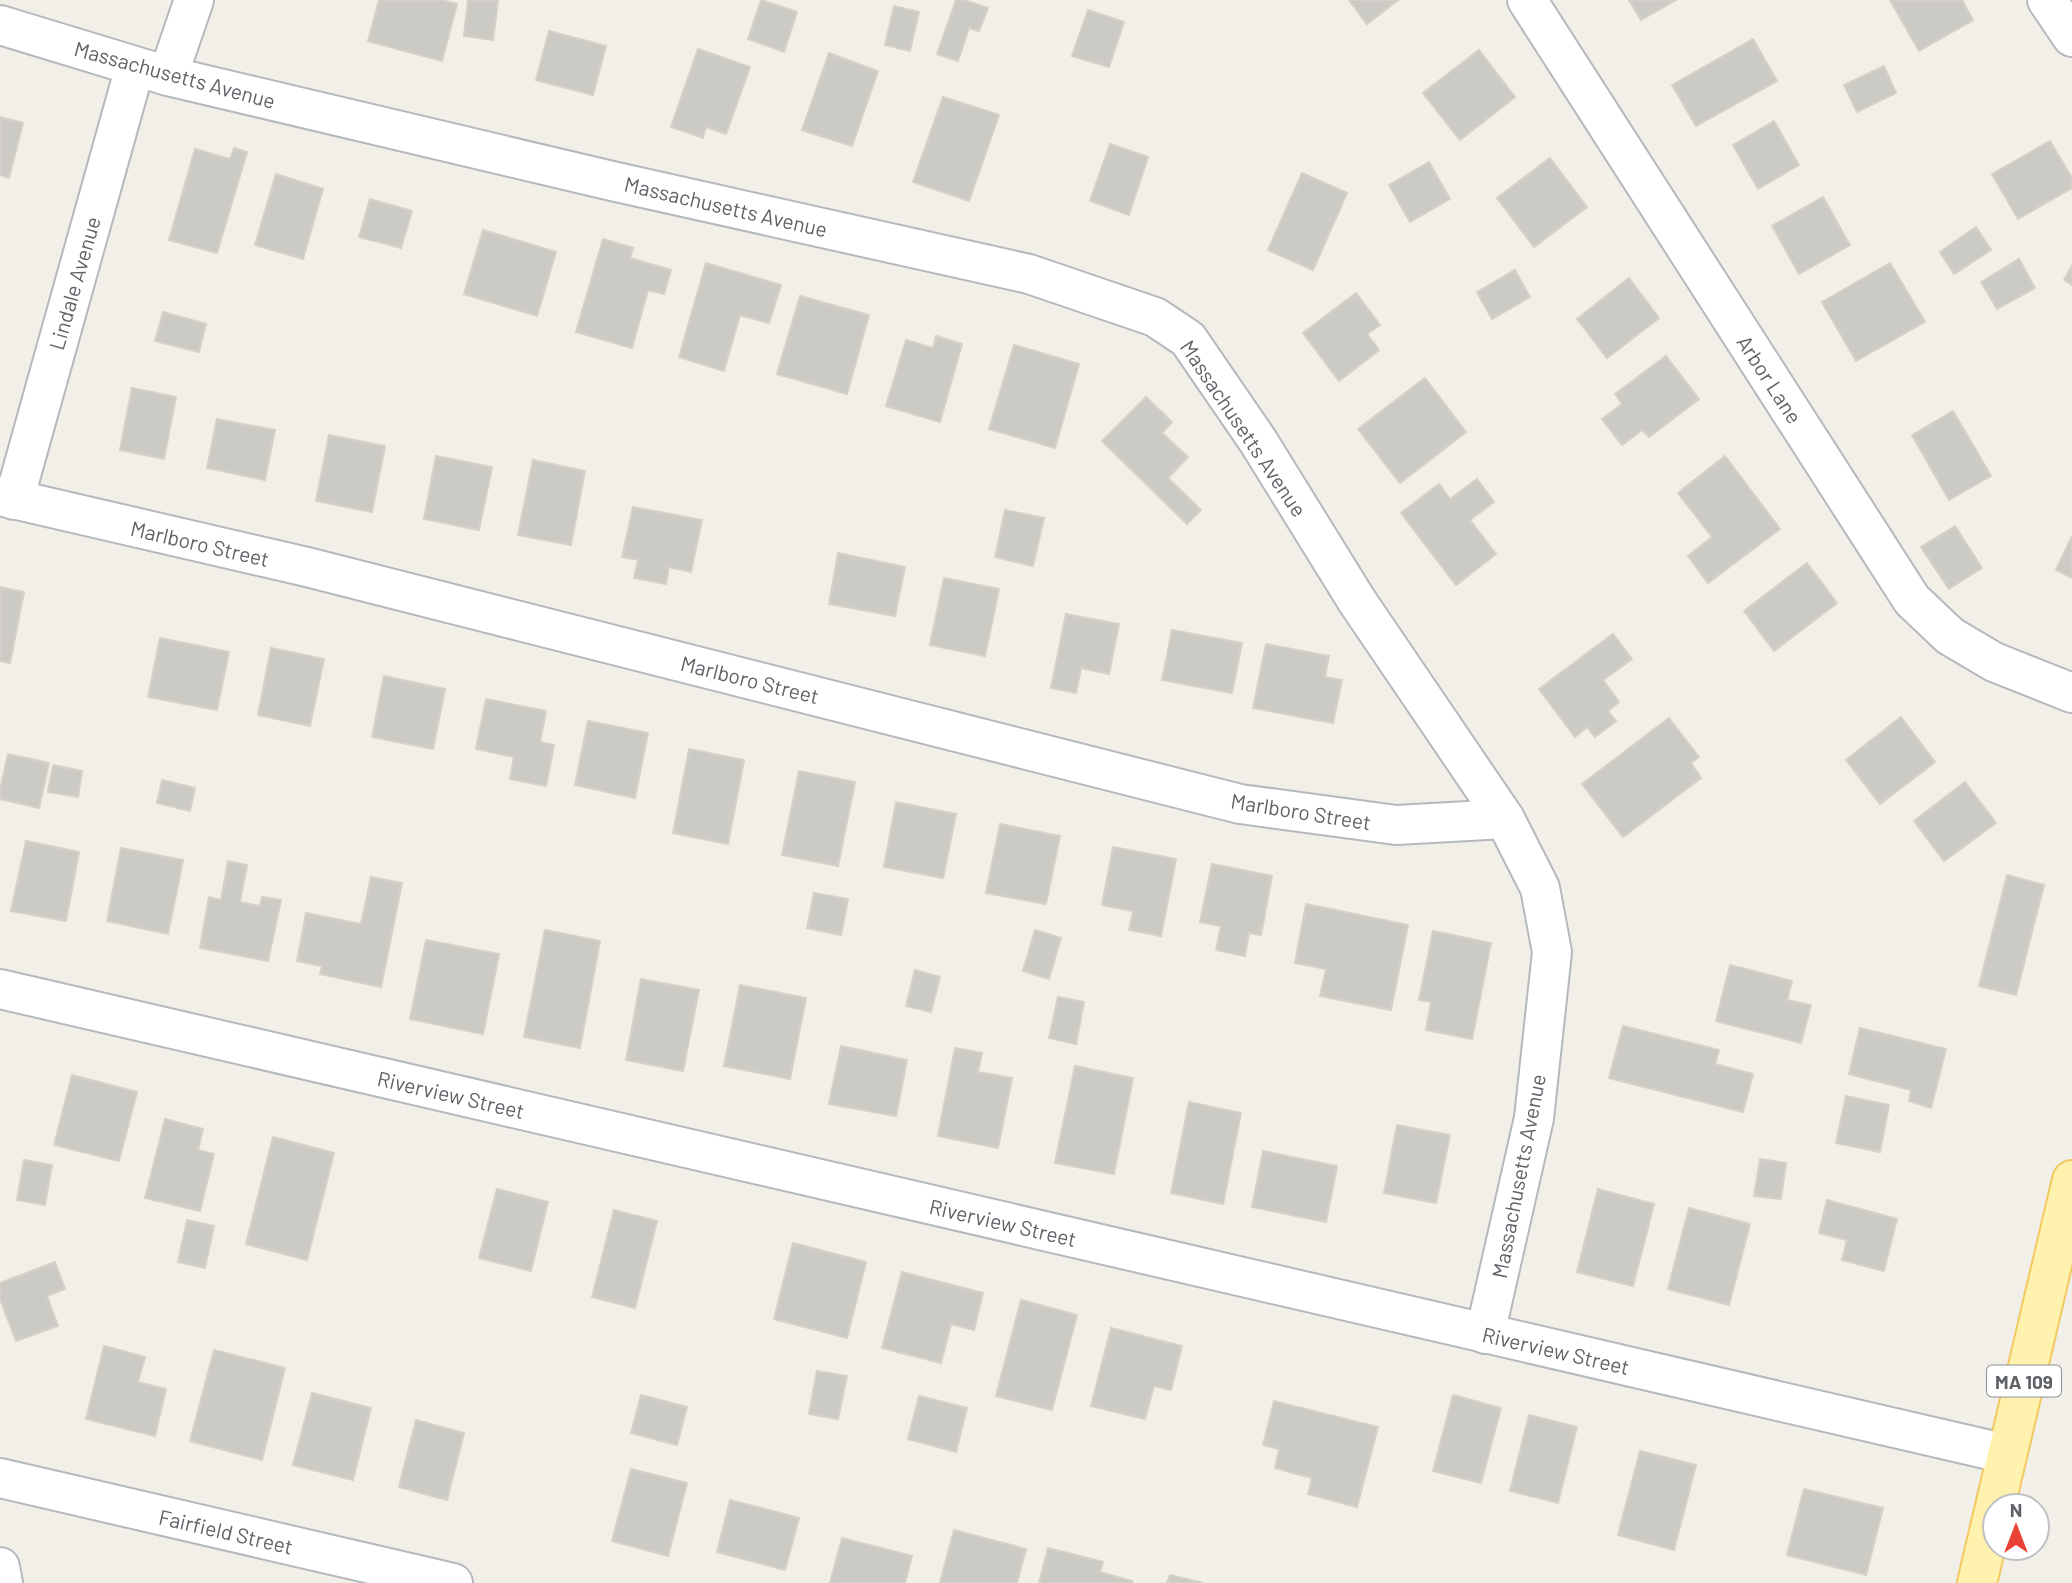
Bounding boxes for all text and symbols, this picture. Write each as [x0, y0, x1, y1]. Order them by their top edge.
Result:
street label: Massachusetts Avenue [72, 35, 278, 113]
street label: Massachusetts Avenue [622, 170, 830, 242]
street label: Lindale Avenue [43, 213, 105, 353]
street label: Arbor Lane [1732, 330, 1808, 428]
street label: Massachusetts Avenue [1176, 335, 1312, 521]
street label: Marlboro Street [128, 515, 272, 571]
street label: Marlboro Street [678, 650, 822, 708]
street label: Marlboro Street [1229, 788, 1373, 834]
street label: Riverview Street [375, 1065, 527, 1123]
street label: Massachusetts Avenue [1486, 1072, 1550, 1280]
street label: Riverview Street [927, 1193, 1079, 1251]
street label: Riverview Street [1480, 1321, 1632, 1379]
road number: MA 109 [1987, 1366, 2061, 1396]
north arrow [1981, 1492, 2051, 1562]
text: N [2010, 1498, 2022, 1521]
street label: Fairfield Street [157, 1503, 295, 1559]

